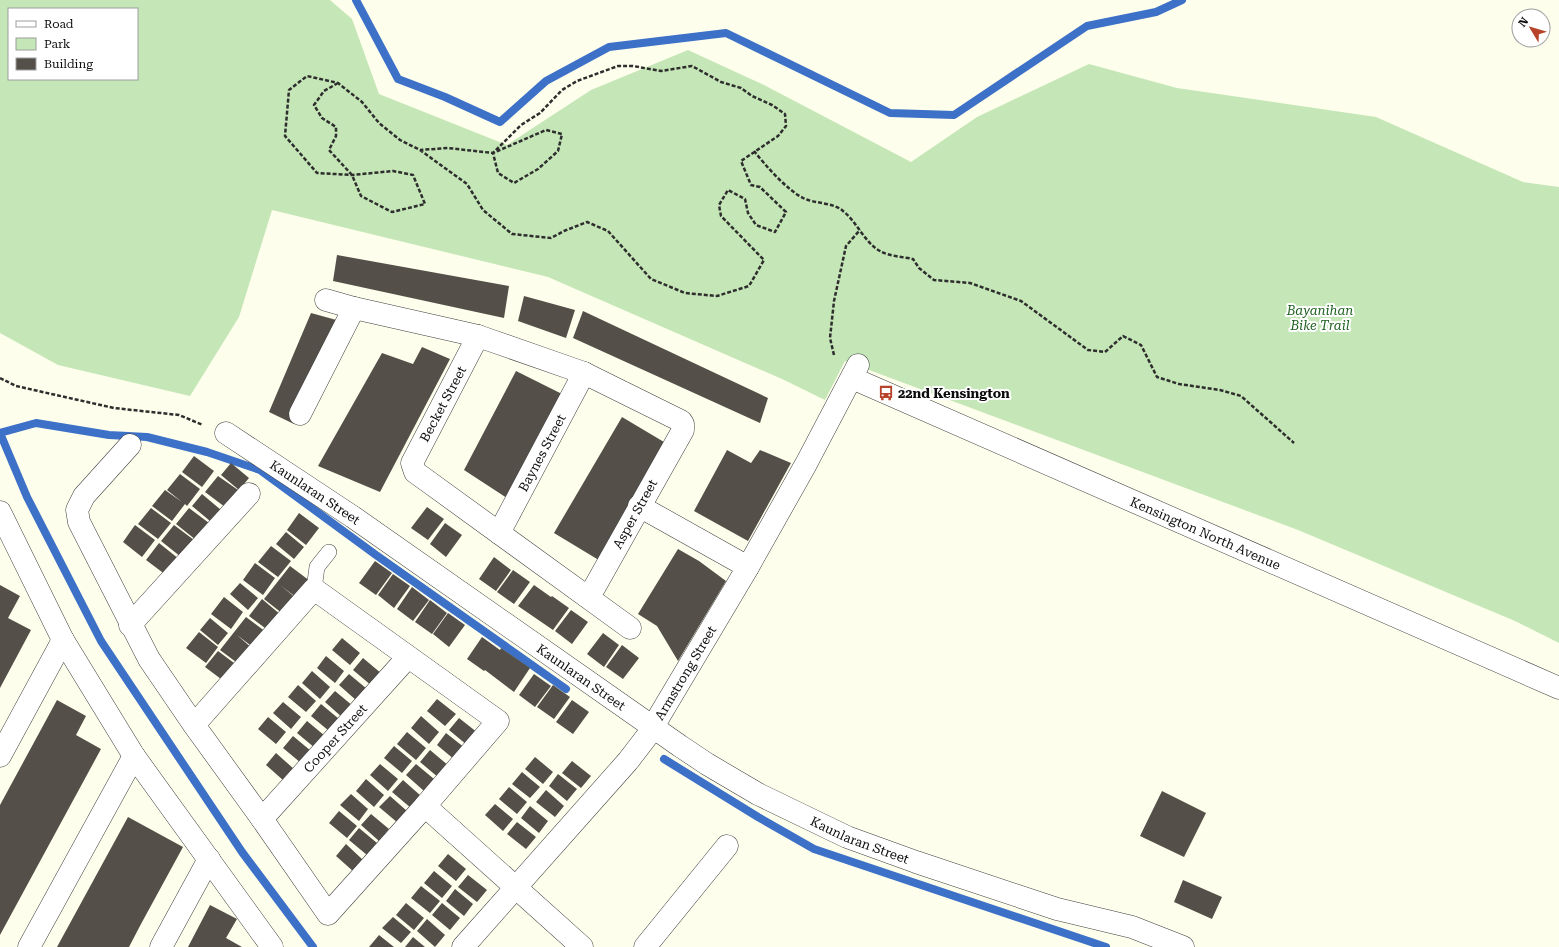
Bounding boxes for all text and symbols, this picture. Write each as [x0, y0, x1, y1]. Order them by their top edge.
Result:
legend [8, 8, 138, 80]
north arrow [1511, 8, 1551, 48]
text: N [1516, 14, 1532, 29]
text: Road [44, 17, 74, 31]
text: Park [44, 37, 71, 51]
text: Building [44, 57, 93, 71]
park label: Bayanihan Bike Trail [1286, 303, 1353, 333]
street label: Becket Street [417, 363, 469, 444]
bus stop icon: 22nd Kensington [877, 384, 895, 402]
place label: 22nd Kensington [898, 386, 1010, 401]
street label: Baynes Street [515, 411, 568, 494]
street label: Kaunlaran Street [267, 457, 363, 527]
street label: Asper Street [610, 477, 660, 551]
street label: Kensington North Avenue [1128, 494, 1283, 573]
street label: Armstrong Street [651, 623, 719, 722]
street label: Kaunlaran Street [534, 641, 629, 713]
street label: Cooper Street [300, 701, 370, 775]
street label: Kaunlaran Street [808, 813, 911, 866]

